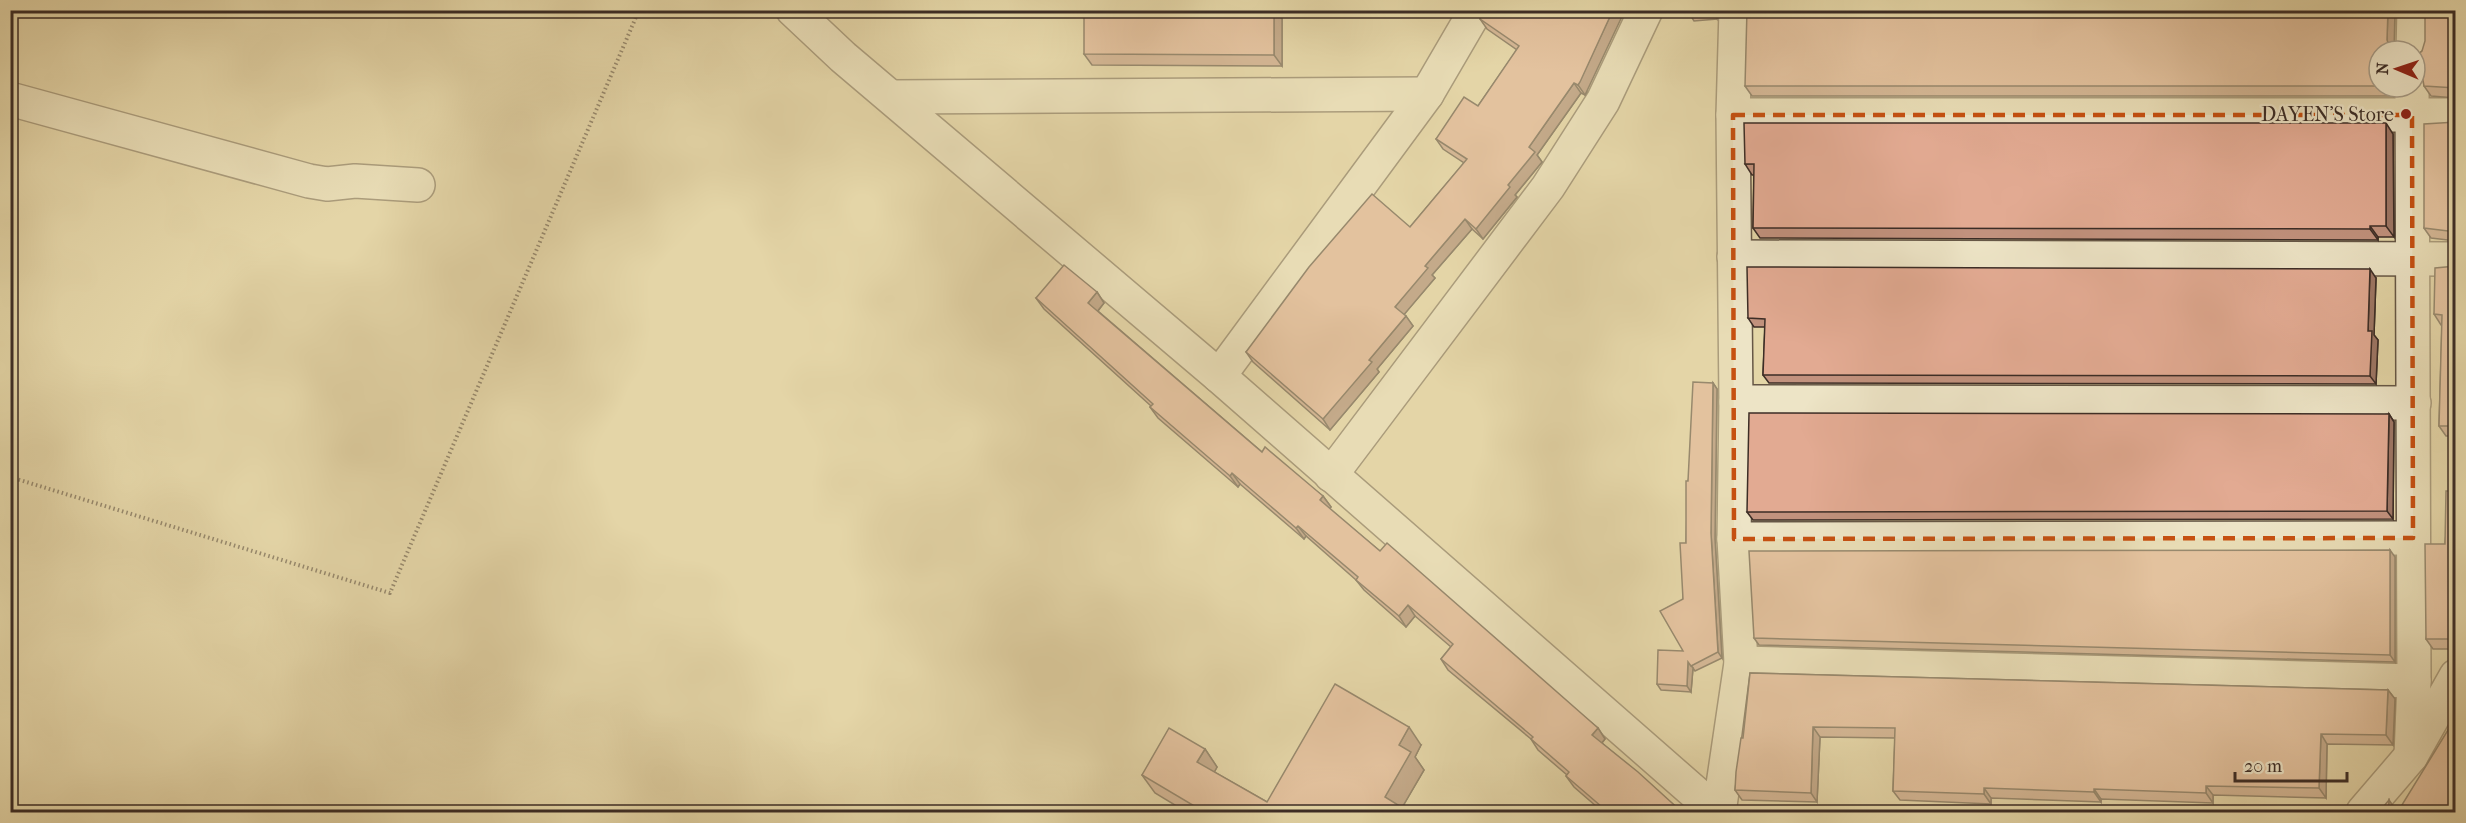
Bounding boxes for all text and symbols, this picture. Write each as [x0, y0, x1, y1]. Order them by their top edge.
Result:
north arrow [2367, 39, 2427, 99]
text: N [2373, 61, 2392, 75]
place label: DAYEN'S Store [2261, 103, 2394, 126]
marker: DAYEN'S Store [2399, 107, 2413, 121]
scale bar [2235, 745, 2348, 783]
text: 20 m [2244, 756, 2282, 777]

